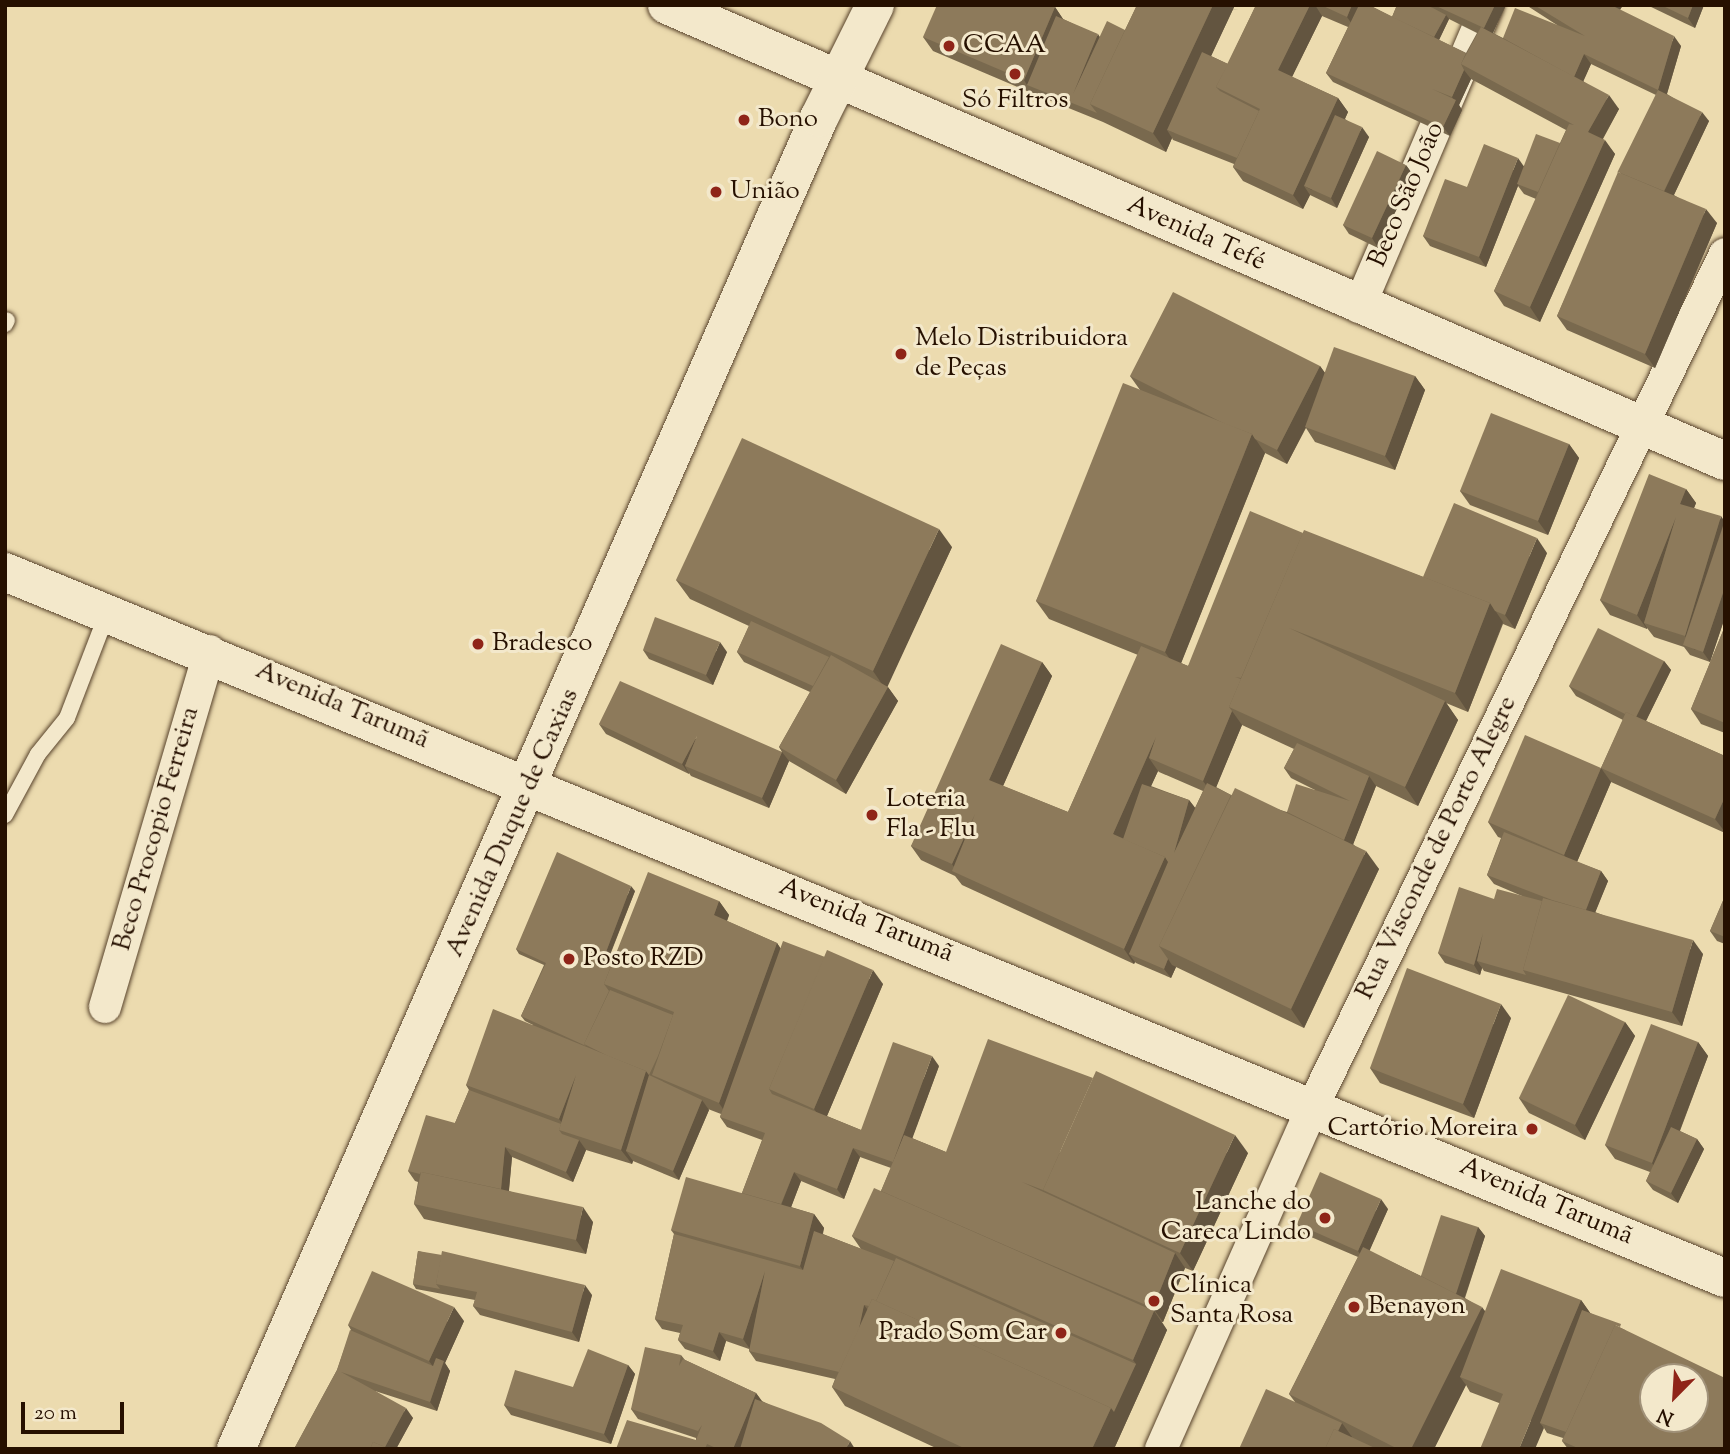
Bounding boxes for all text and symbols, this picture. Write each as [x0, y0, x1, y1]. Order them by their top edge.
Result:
place label: CCAA [963, 30, 1046, 62]
marker: CCAA [941, 38, 957, 54]
marker: Só Filtros [1007, 66, 1023, 82]
place label: Só Filtros [962, 85, 1068, 117]
place label: Bono [758, 104, 818, 136]
marker: Bono [736, 112, 752, 128]
street label: Beco São João [1362, 118, 1452, 272]
place label: União [730, 176, 800, 208]
marker: União [708, 184, 724, 200]
street label: Avenida Tefé [1122, 190, 1270, 278]
place label: Melo Distribuidora de Peças [915, 323, 1128, 384]
marker: Melo Distribuidora de Peças [893, 346, 909, 362]
place label: Bradesco [492, 628, 592, 660]
marker: Bradesco [470, 636, 486, 652]
street label: Avenida Tarumã [251, 655, 433, 757]
street label: Avenida Duque de Caxias [440, 684, 586, 962]
street label: Rua Visconde de Porto Alegre [1350, 691, 1524, 1005]
street label: Beco Procopio Ferreira [107, 703, 207, 955]
place label: Loteria Fla - Flu [886, 784, 976, 846]
marker: Loteria Fla - Flu [864, 807, 880, 823]
street label: Avenida Tarumã [774, 872, 958, 970]
place label: Posto RZD [583, 943, 704, 975]
marker: Posto RZD [561, 951, 577, 967]
place label: Cartório Moreira [1328, 1113, 1518, 1145]
marker: Cartório Moreira [1524, 1121, 1540, 1137]
street label: Avenida Tarumã [1455, 1151, 1637, 1253]
place label: Lanche do Careca Lindo [1161, 1187, 1311, 1248]
marker: Lanche do Careca Lindo [1317, 1210, 1333, 1226]
place label: Clínica Santa Rosa [1170, 1270, 1293, 1332]
marker: Clínica Santa Rosa [1144, 1291, 1164, 1311]
place label: Benayon [1368, 1291, 1466, 1323]
marker: Benayon [1346, 1299, 1362, 1315]
place label: Prado Som Car [878, 1317, 1047, 1349]
marker: Prado Som Car [1053, 1325, 1069, 1341]
north arrow [1639, 1363, 1709, 1433]
scale bar [24, 1388, 128, 1432]
text: 20 m [34, 1399, 77, 1429]
text: N [1654, 1400, 1678, 1431]

